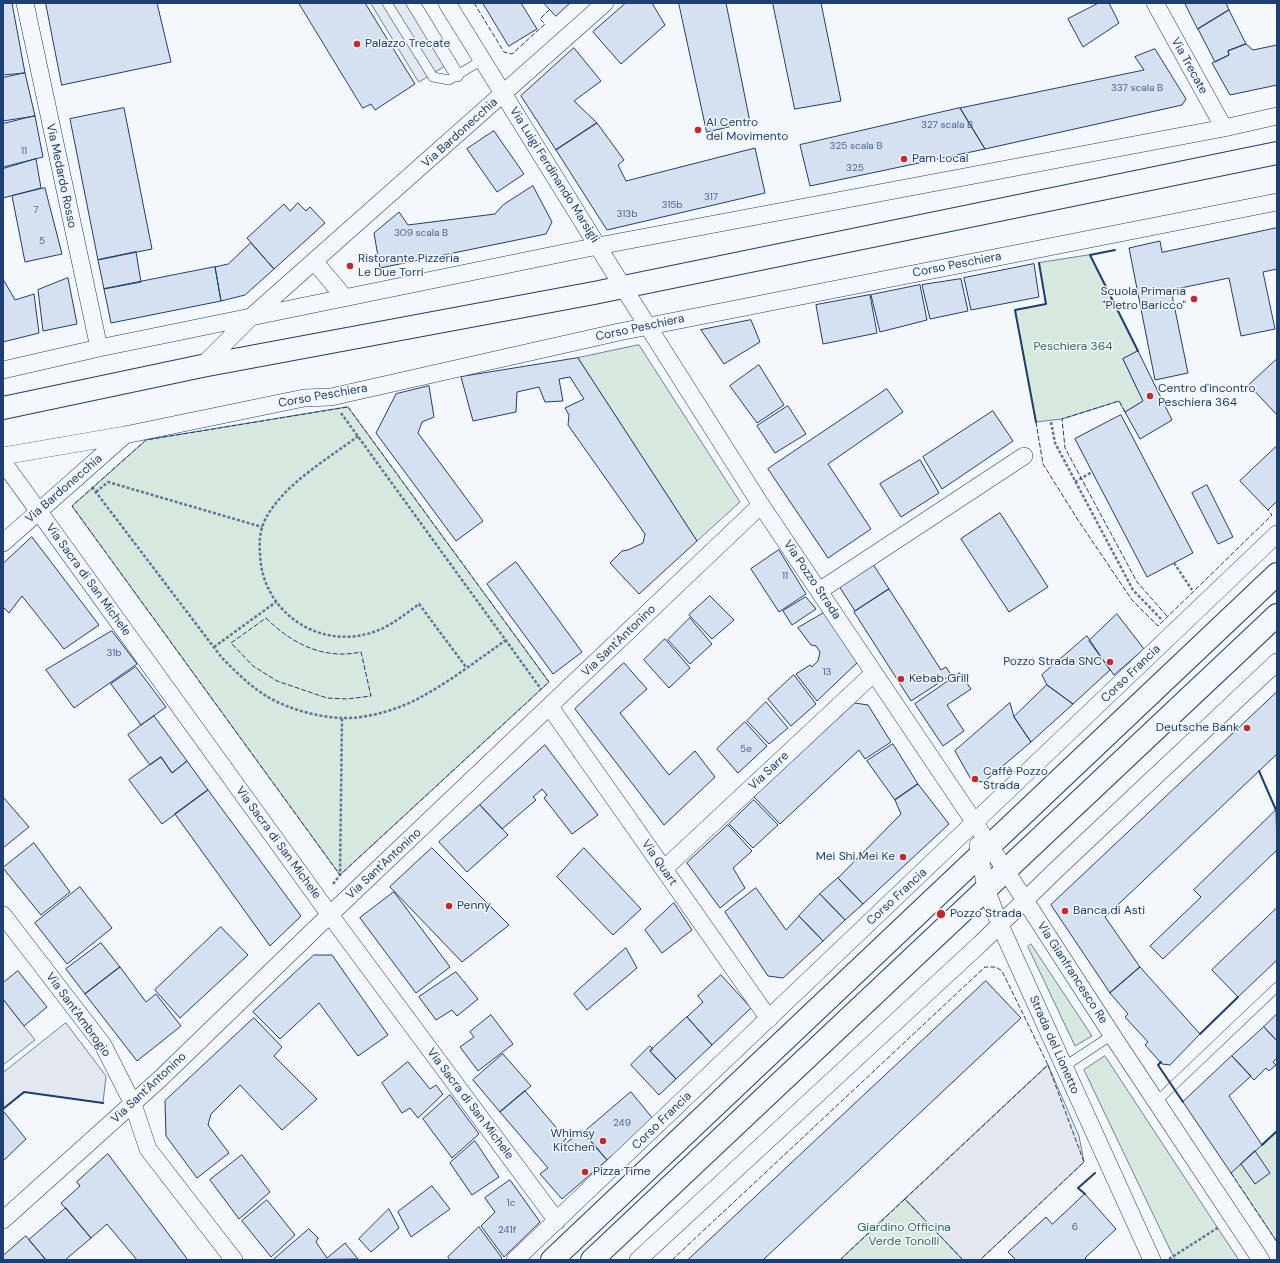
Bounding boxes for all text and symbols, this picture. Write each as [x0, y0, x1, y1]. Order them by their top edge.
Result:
street label: Via Trecate [1168, 35, 1210, 97]
place label: Palazzo Trecate [365, 37, 450, 51]
marker: Palazzo Trecate [352, 39, 362, 49]
house number: 337 scala B [1111, 82, 1163, 94]
street label: Via Bardonecchia [419, 95, 501, 171]
street label: Via Luigi Ferdinando Marsigli [506, 104, 602, 246]
place label: Al Centro del Movimento [706, 116, 788, 144]
house number: 327 scala B [921, 119, 973, 131]
street label: Via Medardo Rosso [43, 122, 79, 230]
marker: Al Centro del Movimento [693, 125, 703, 135]
house number: 325 scala B [830, 140, 882, 152]
house number: 11 [21, 145, 27, 157]
place label: Pam Local [912, 152, 968, 166]
marker: Pam Local [899, 154, 909, 164]
house number: 325 [846, 162, 864, 174]
house number: 317 [704, 191, 718, 203]
house number: 315b [661, 199, 683, 211]
house number: 7 [33, 204, 39, 216]
house number: 313b [616, 208, 638, 220]
house number: 309 scala B [394, 227, 448, 239]
house number: 5 [39, 235, 45, 247]
street label: Corso Peschiera [911, 249, 1003, 281]
place label: Ristorante Pizzeria Le Due Torri [358, 252, 459, 280]
marker: Ristorante Pizzeria Le Due Torri [345, 261, 355, 271]
place label: Scuola Primaria "Pietro Baricco" [1100, 285, 1186, 313]
marker: Scuola Primaria "Pietro Baricco" [1189, 294, 1199, 304]
street label: Corso Peschiera [594, 312, 686, 344]
park label: Peschiera 364 [1034, 340, 1112, 354]
street label: Corso Peschiera [277, 381, 369, 411]
place label: Centro d'incontro Peschiera 364 [1158, 382, 1256, 410]
marker: Centro d'incontro Peschiera 364 [1145, 391, 1155, 401]
street label: Via Bardonecchia [23, 452, 105, 526]
street label: Via Sacra di San Michele [42, 521, 134, 639]
street label: Via Pozzo Strada [780, 538, 844, 622]
house number: 11 [782, 570, 788, 582]
street label: Via Sant'Antonino [579, 602, 659, 680]
street label: Corso Francia [1098, 642, 1164, 706]
house number: 31b [106, 647, 122, 659]
place label: Pozzo Strada SNC [1003, 655, 1102, 669]
marker: Pozzo Strada SNC [1105, 657, 1115, 667]
house number: 13 [822, 666, 832, 678]
place label: Kebab Grill [909, 672, 969, 686]
marker: Kebab Grill [896, 674, 906, 684]
place label: Deutsche Bank [1156, 721, 1239, 735]
marker: Deutsche Bank [1242, 723, 1252, 733]
house number: 5e [740, 743, 752, 755]
street label: Via Sarre [746, 749, 792, 793]
place label: Caffè Pozzo Strada [983, 765, 1048, 793]
marker: Caffè Pozzo Strada [970, 774, 980, 784]
street label: Via Sacra di San Michele [232, 784, 324, 902]
street label: Via Sant'Antonino [344, 826, 424, 902]
street label: Via Quart [638, 837, 680, 889]
place label: Mei Shi Mei Ke [816, 850, 895, 864]
marker: Mei Shi Mei Ke [898, 852, 908, 862]
street label: Corso Francia [864, 865, 930, 929]
place label: Penny [457, 899, 491, 913]
marker: Penny [444, 901, 454, 911]
place label: Banca di Asti [1073, 904, 1145, 918]
marker: Banca di Asti [1060, 906, 1070, 916]
place label: Pozzo Strada [950, 907, 1022, 921]
marker: Pozzo Strada [935, 908, 947, 920]
street label: Via Gianfrancesco Re [1034, 919, 1110, 1027]
street label: Via Sant'Ambrogio [43, 970, 113, 1060]
street label: Strada del Lionetto [1026, 994, 1082, 1096]
street label: Via Sacra di San Michele [424, 1046, 516, 1162]
street label: Via Sant'Antonino [109, 1050, 189, 1126]
street label: Corso Francia [629, 1089, 695, 1153]
house number: 249 [613, 1117, 631, 1129]
place label: Whimsy Kitchen [550, 1127, 595, 1155]
marker: Whimsy Kitchen [598, 1136, 608, 1146]
place label: Pizza Time [593, 1165, 651, 1179]
marker: Pizza Time [580, 1167, 590, 1177]
house number: 1c [507, 1197, 515, 1209]
park label: Giardino Officina Verde Tonolli [857, 1221, 951, 1249]
house number: 6 [1072, 1221, 1078, 1233]
house number: 241f [498, 1224, 516, 1236]

